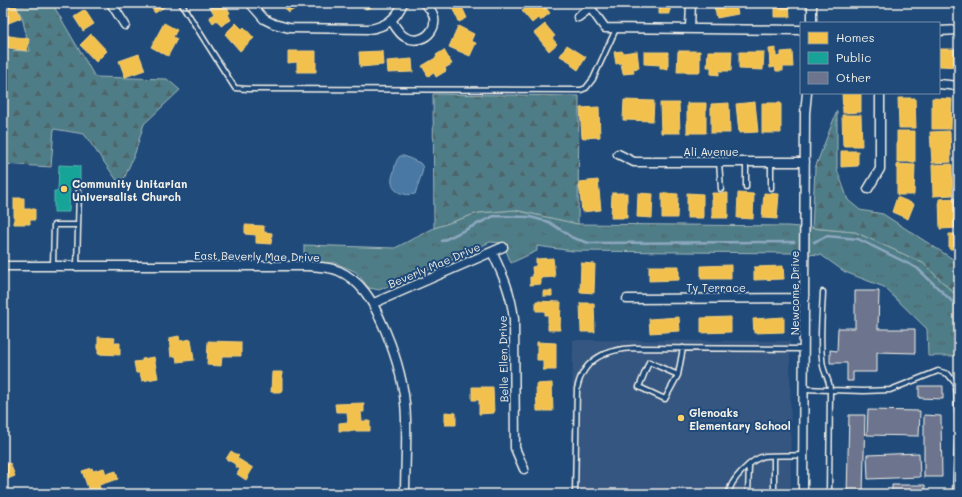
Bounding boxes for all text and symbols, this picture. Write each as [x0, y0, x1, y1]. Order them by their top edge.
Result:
legend [800, 22, 940, 94]
text: Homes [836, 29, 875, 45]
text: Public [836, 49, 871, 65]
text: Other [836, 69, 871, 85]
street label: Ali Avenue [683, 144, 739, 159]
place label: Community Unitarian Universalist Church [72, 176, 187, 204]
marker: Community Unitarian Universalist Church [59, 184, 69, 194]
street label: Beverly Mae Drive [386, 239, 483, 291]
street label: East Beverly Mae Drive [194, 247, 320, 265]
street label: Newcome Drive [787, 250, 802, 335]
street label: Ty Terrace [686, 280, 746, 295]
street label: Belle Ellen Drive [495, 315, 511, 403]
place label: Glenoaks Elementary School [689, 405, 791, 433]
marker: Glenoaks Elementary School [676, 413, 686, 423]

